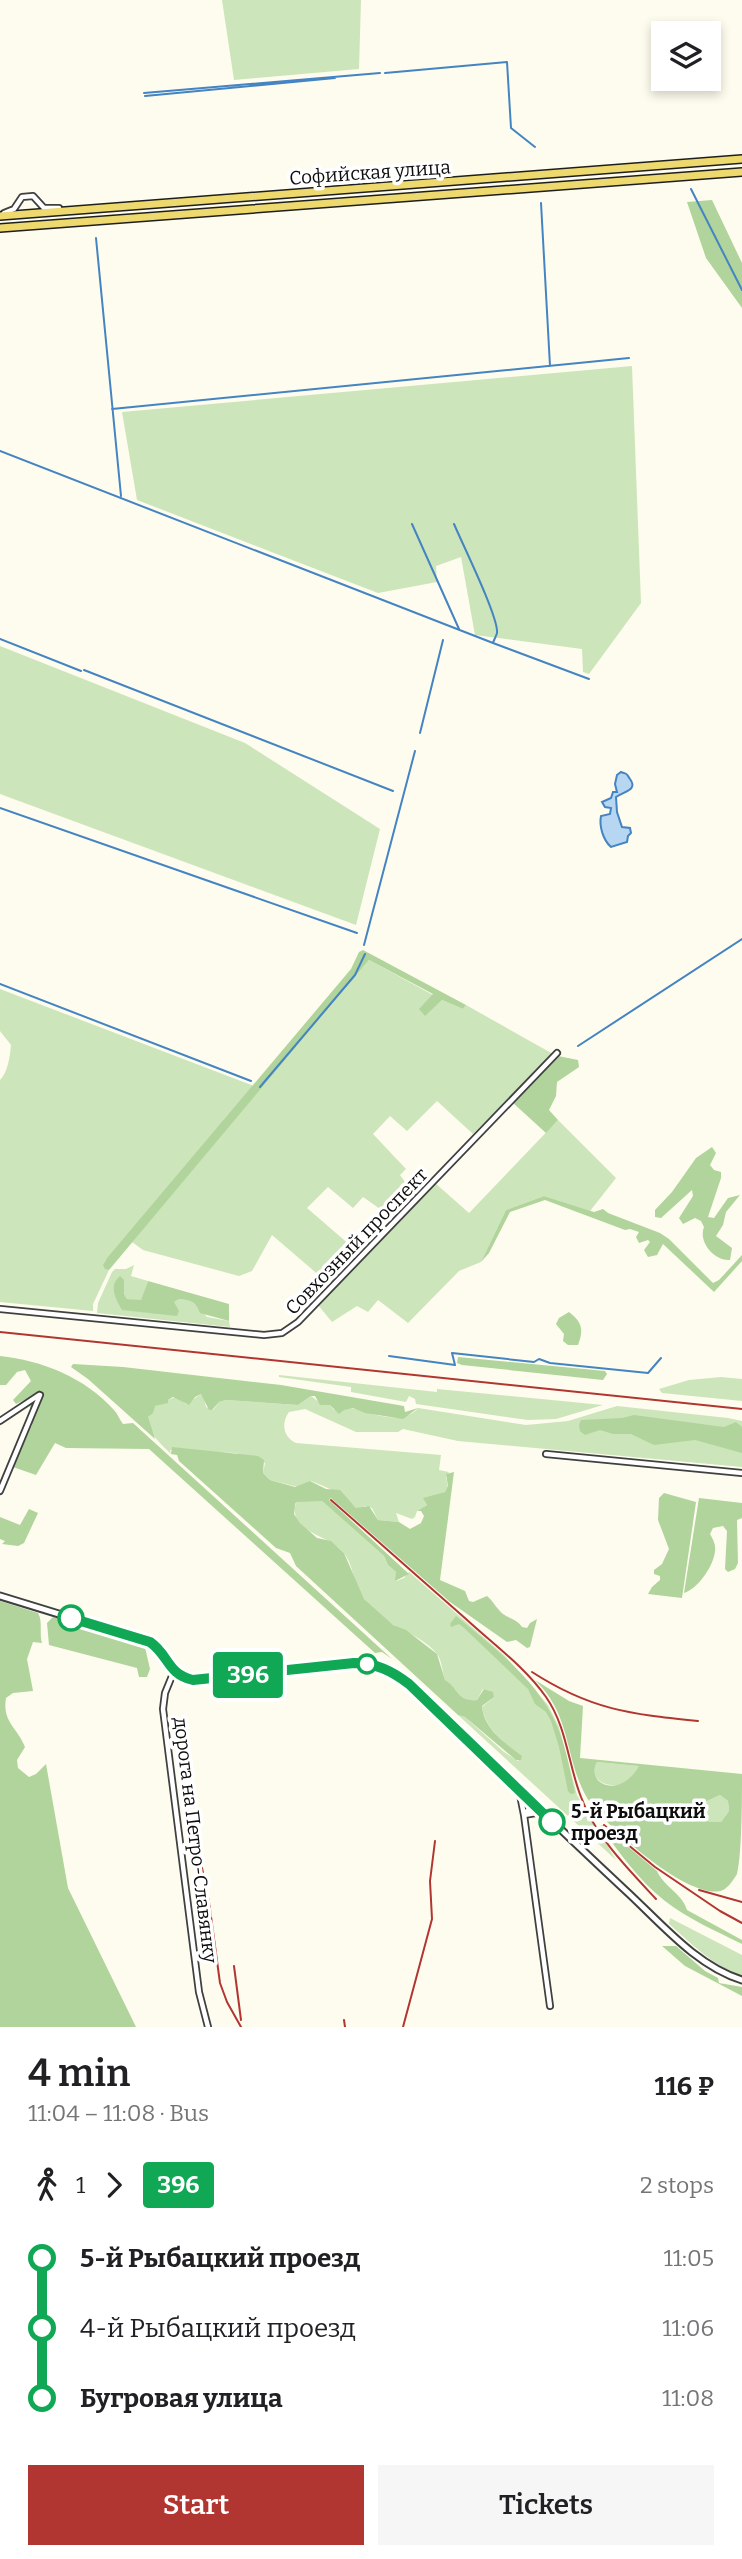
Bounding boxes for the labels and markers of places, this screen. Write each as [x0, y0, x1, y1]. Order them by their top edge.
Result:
unlabelled marker [58, 1605, 84, 1631]
unlabelled marker [357, 1654, 377, 1674]
place label: 5-й Рыбацкий проезд [571, 1800, 706, 1845]
marker: 5-й Рыбацкий проезд [539, 1809, 565, 1835]

